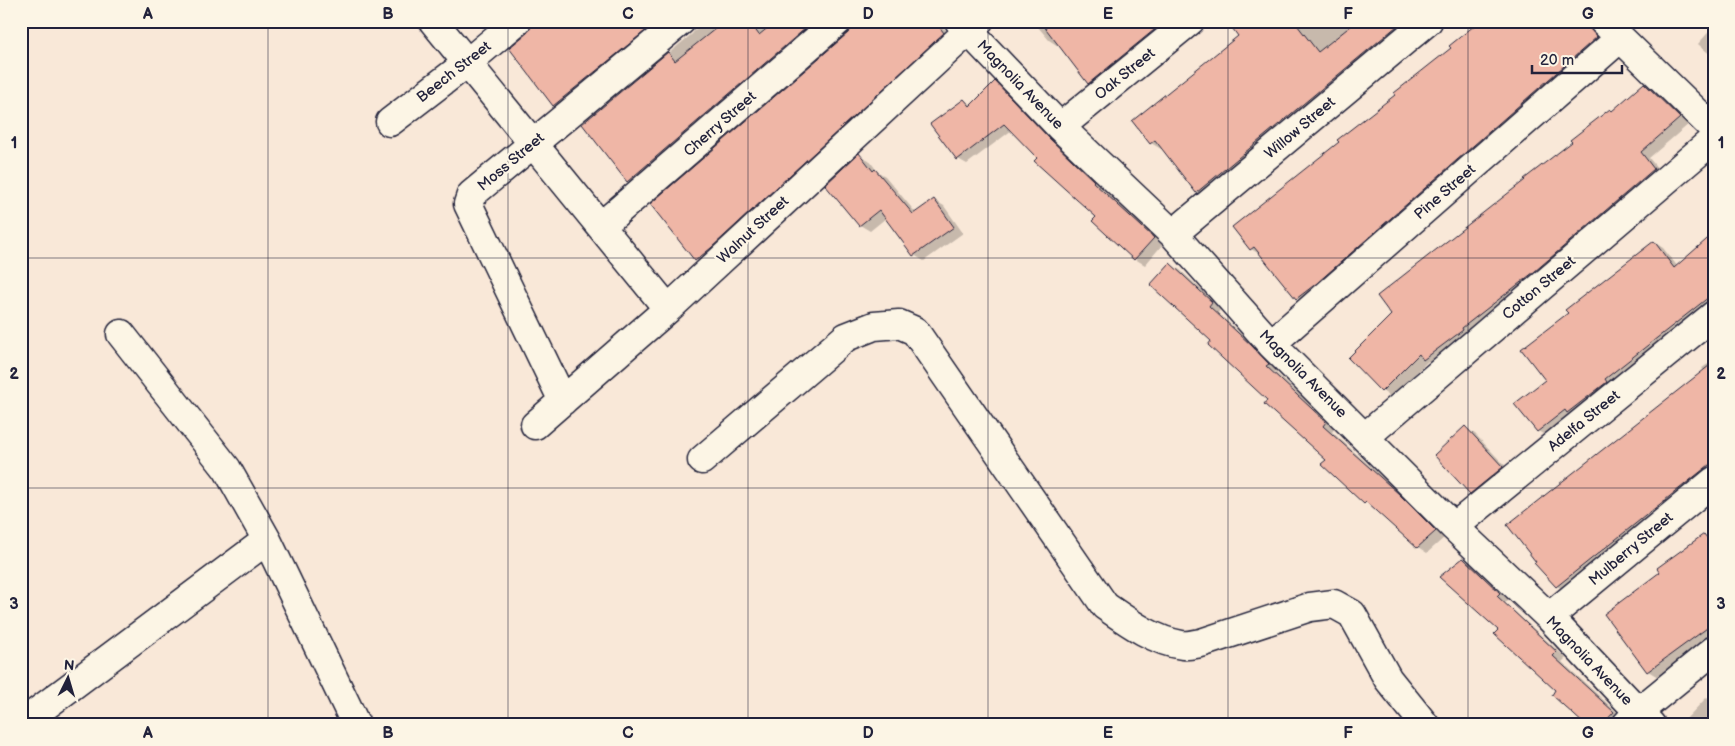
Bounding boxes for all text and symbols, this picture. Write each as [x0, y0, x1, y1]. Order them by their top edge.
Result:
text: A [142, 5, 153, 24]
text: B [382, 5, 394, 24]
text: C [622, 5, 634, 24]
text: D [862, 5, 874, 24]
text: E [1103, 5, 1113, 24]
text: F [1343, 5, 1353, 24]
text: G [1582, 5, 1594, 24]
street label: Magnolia Avenue [973, 36, 1067, 134]
street label: Beech Street [413, 37, 495, 107]
scale bar [1532, 42, 1622, 74]
street label: Oak Street [1091, 44, 1159, 104]
text: 20 m [1540, 51, 1574, 70]
street label: Cherry Street [680, 87, 761, 161]
street label: Willow Street [1261, 93, 1340, 163]
street label: Moss Street [474, 128, 549, 195]
text: 1 [11, 134, 17, 153]
text: 1 [1718, 134, 1724, 153]
street label: Pine Street [1410, 160, 1480, 224]
street label: Walnut Street [713, 192, 793, 268]
street label: Cotton Street [1499, 252, 1580, 324]
street label: Magnolia Avenue [1255, 326, 1351, 422]
text: 2 [9, 365, 19, 384]
text: 2 [1716, 365, 1726, 384]
street label: Adelfa Street [1544, 386, 1624, 456]
street label: Mulberry Street [1585, 508, 1677, 590]
text: 3 [9, 595, 19, 614]
text: 3 [1716, 595, 1726, 614]
street label: Magnolia Avenue [1542, 612, 1636, 710]
north arrow [42, 654, 92, 704]
text: N [63, 657, 75, 674]
text: A [142, 724, 153, 743]
text: B [382, 724, 394, 743]
text: C [622, 724, 634, 743]
text: D [862, 724, 874, 743]
text: E [1103, 724, 1113, 743]
text: F [1343, 724, 1353, 743]
text: G [1582, 724, 1594, 743]

